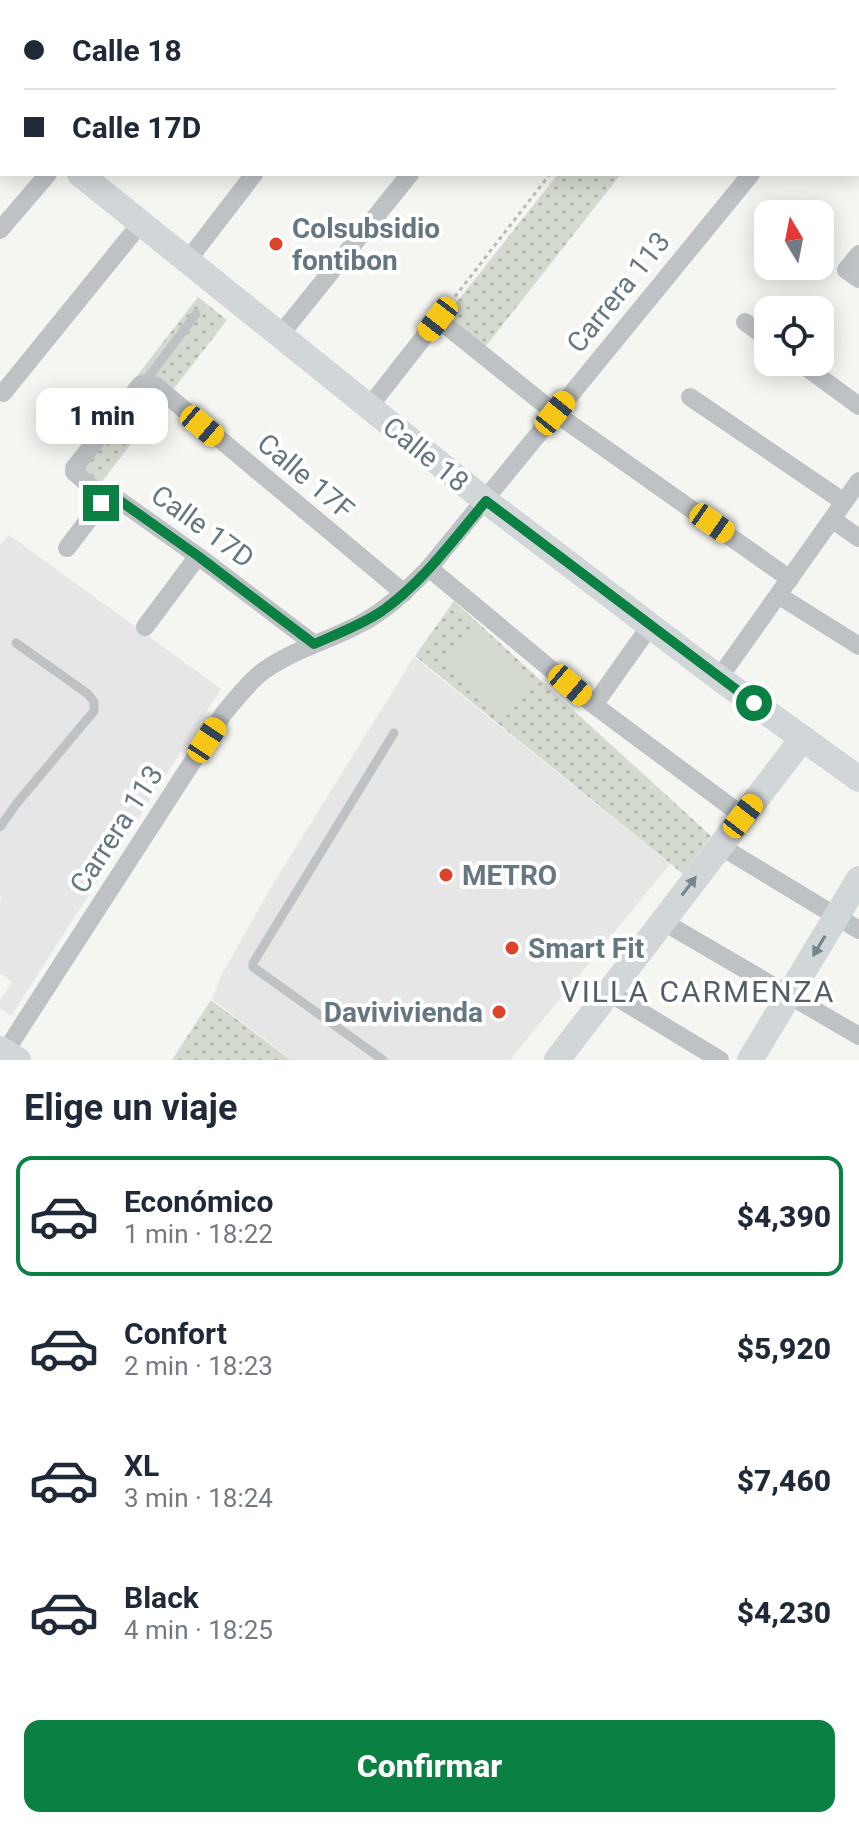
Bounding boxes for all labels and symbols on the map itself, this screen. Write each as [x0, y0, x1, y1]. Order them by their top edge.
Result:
north arrow [754, 200, 834, 280]
place label: Colsubsidio fontibon [292, 212, 440, 277]
street label: Carrera 113 [560, 225, 677, 359]
marker: Colsubsidio fontibon [267, 235, 285, 253]
car [414, 293, 462, 345]
callout: 1 min [35, 387, 167, 443]
car [531, 387, 579, 439]
car [176, 401, 228, 451]
street label: Calle 18 [376, 410, 475, 499]
street label: Calle 17F [251, 427, 361, 526]
street label: Calle 17D [145, 478, 260, 575]
route end [83, 485, 119, 521]
car [685, 499, 739, 547]
car [544, 660, 596, 710]
route start [736, 685, 772, 721]
car [184, 713, 230, 767]
street label: Carrera 113 [63, 759, 170, 899]
car [719, 790, 767, 842]
place label: METRO [462, 859, 557, 892]
marker: METRO [437, 866, 455, 884]
one-way arrow [681, 876, 697, 896]
place label: Smart Fit [528, 932, 644, 965]
one-way arrow [812, 935, 826, 957]
marker: Smart Fit [503, 939, 521, 957]
district label: VILLA CARMENZA [561, 974, 835, 1009]
place label: Davivivienda [324, 996, 483, 1029]
marker: Davivivienda [490, 1003, 508, 1021]

